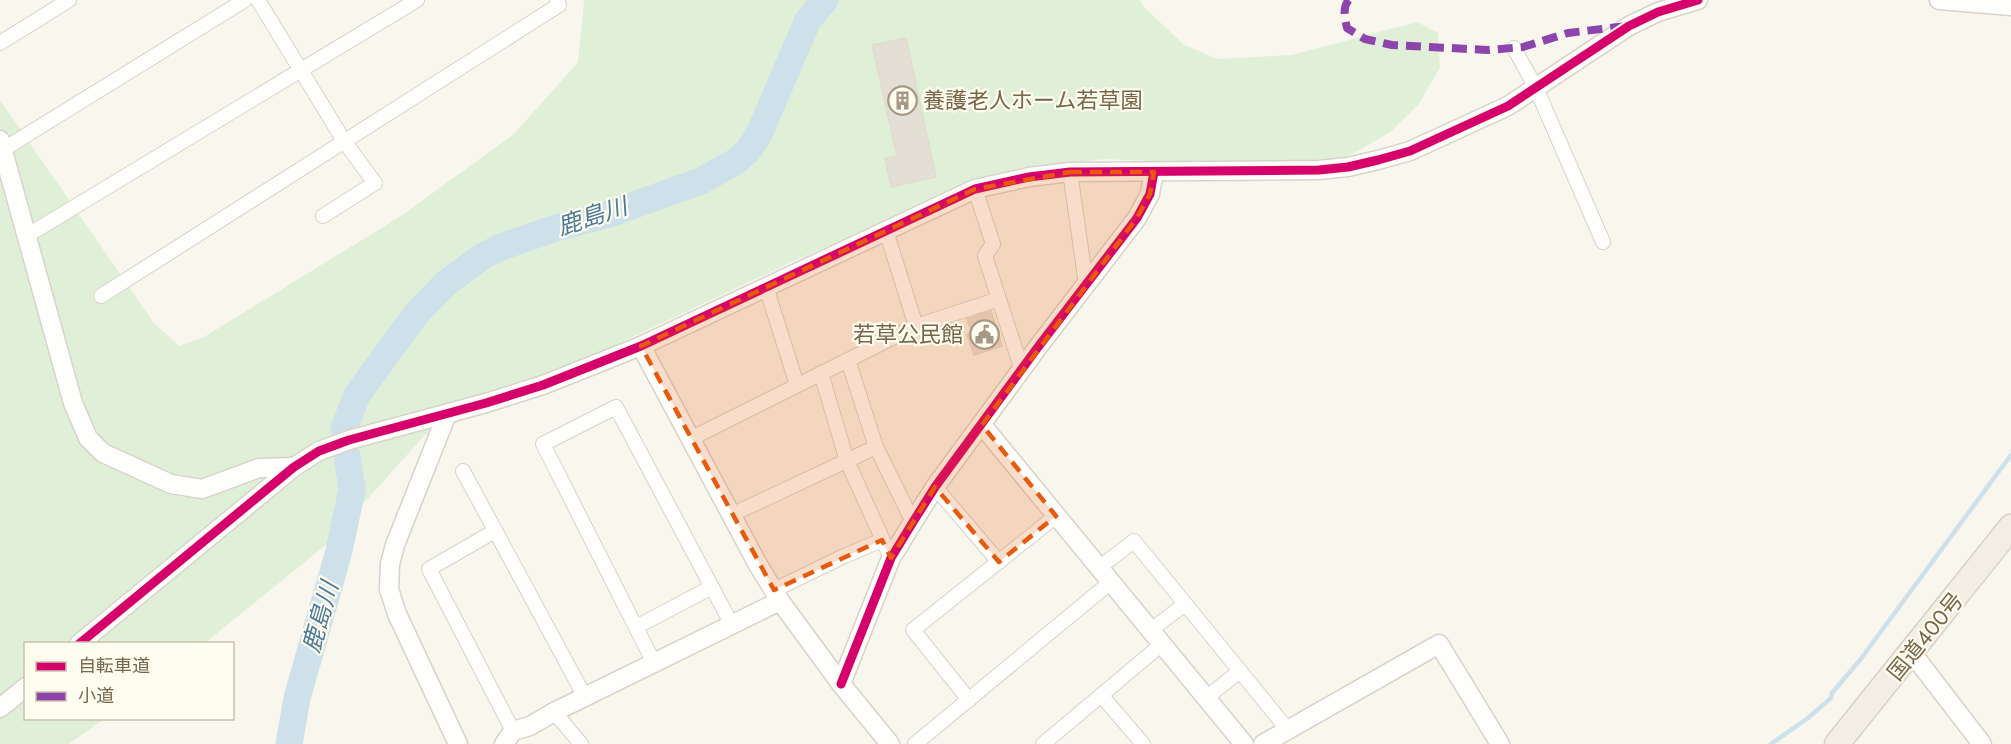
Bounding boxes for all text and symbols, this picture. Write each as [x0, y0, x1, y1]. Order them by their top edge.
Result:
building icon: 養護老人ホーム若草園 [886, 84, 918, 116]
place label: 養護老人ホーム若草園 [923, 84, 1142, 116]
water label: 鹿島川 [552, 187, 634, 244]
place label: 若草公民館 [853, 318, 963, 350]
public building icon: 若草公民館 [968, 318, 1000, 350]
water label: 鹿島川 [293, 575, 348, 656]
street label: 国道400号 [1879, 585, 1971, 687]
legend [24, 642, 234, 720]
text: 自転車道 [78, 653, 150, 679]
text: 小道 [78, 683, 114, 709]

